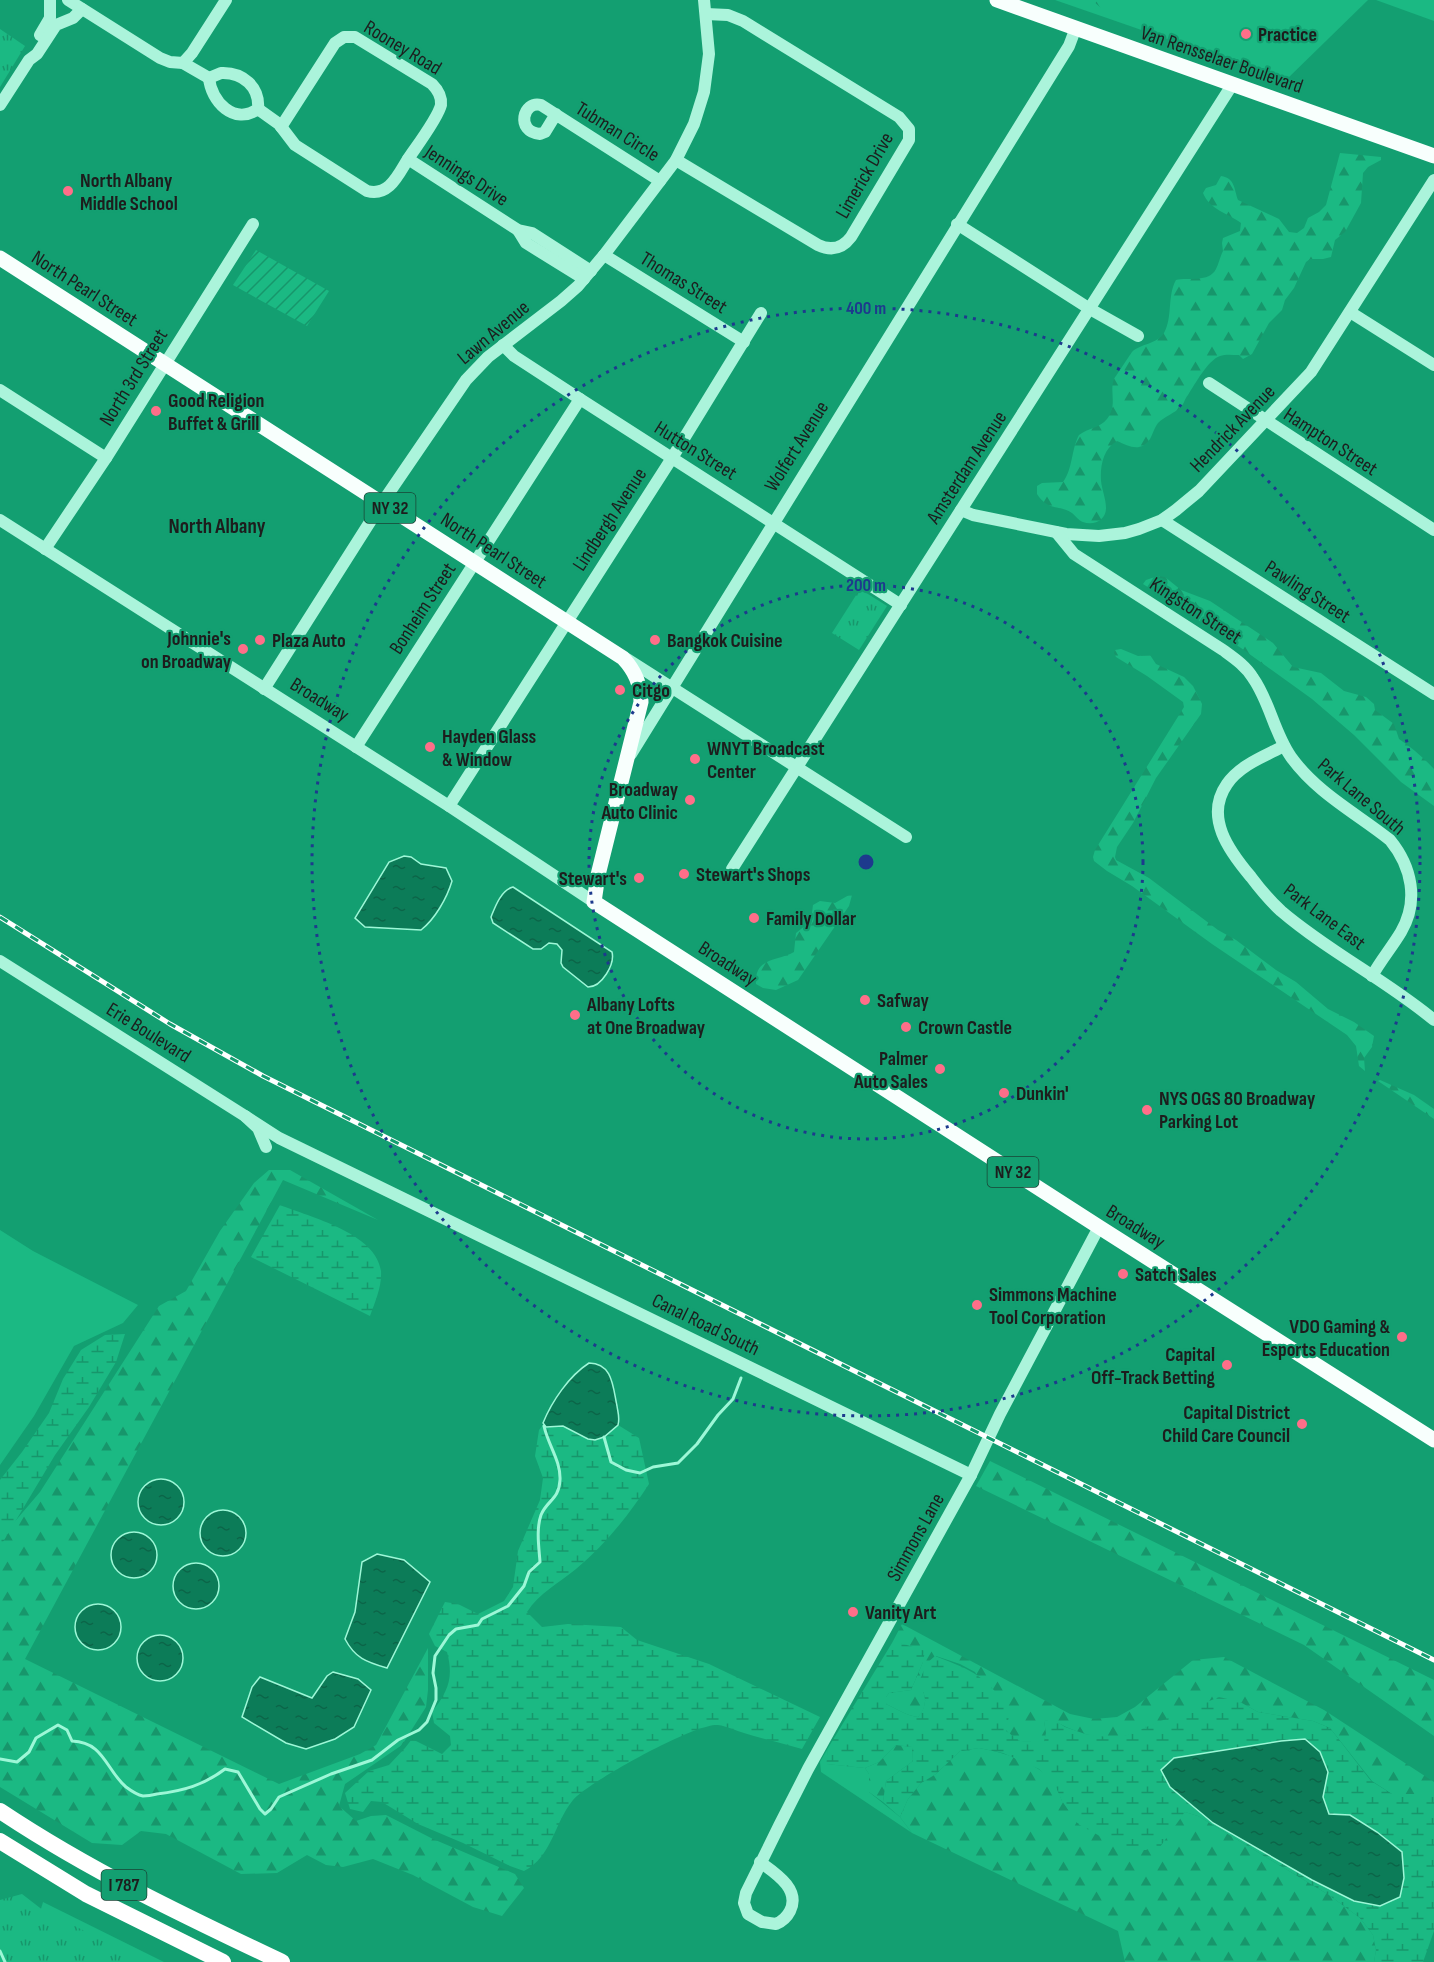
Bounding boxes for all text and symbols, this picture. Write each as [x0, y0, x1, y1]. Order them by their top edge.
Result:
street label: Rooney Road [359, 15, 446, 80]
street label: Van Rensselaer Boulevard [1137, 21, 1306, 99]
place label: Practice [1258, 23, 1317, 47]
marker: Practice [1239, 27, 1253, 41]
street label: Tubman Circle [571, 97, 664, 167]
street label: Limerick Drive [831, 128, 899, 223]
street label: Jennings Drive [419, 139, 513, 212]
place label: North Albany Middle School [80, 169, 178, 216]
marker: North Albany Middle School [61, 184, 75, 198]
street label: North Pearl Street [27, 246, 142, 332]
street label: Thomas Street [636, 247, 731, 319]
street label: Lawn Avenue [453, 296, 535, 370]
text: 400 m [846, 298, 886, 319]
street label: North 3rd Street [95, 325, 173, 430]
street label: Hendrick Avenue [1185, 380, 1280, 477]
place label: Good Religion Buffet & Grill [168, 389, 264, 436]
street label: Wolfert Avenue [760, 397, 834, 496]
street label: Hampton Street [1279, 403, 1382, 481]
marker: Good Religion Buffet & Grill [149, 404, 163, 418]
street label: Amsterdam Avenue [921, 407, 1012, 529]
street label: Hutton Street [650, 416, 741, 486]
street label: Lindbergh Avenue [568, 463, 652, 576]
road number: NY 32 [364, 493, 416, 523]
street label: North Pearl Street [436, 508, 551, 594]
district label: North Albany [169, 514, 266, 539]
street label: Pawling Street [1260, 555, 1355, 628]
street label: Bonheim Street [384, 558, 461, 659]
street label: Kingston Street [1145, 572, 1246, 649]
text: 200 m [846, 575, 886, 596]
place label: Johnnie's on Broadway [141, 627, 232, 674]
place label: Plaza Auto [272, 629, 346, 653]
place label: Bangkok Cuisine [667, 629, 783, 653]
marker: Plaza Auto [253, 633, 267, 647]
marker: Bangkok Cuisine [648, 633, 662, 647]
marker: Johnnie's on Broadway [236, 642, 250, 656]
street label: Broadway [286, 672, 354, 727]
place label: Citgo [632, 679, 670, 703]
marker: Citgo [613, 683, 627, 697]
place label: Hayden Glass & Window [442, 725, 536, 772]
place label: WNYT Broadcast Center [707, 737, 825, 784]
marker: Hayden Glass & Window [423, 740, 437, 754]
marker: WNYT Broadcast Center [688, 752, 702, 766]
street label: Park Lane South [1313, 753, 1410, 840]
place label: Broadway Auto Clinic [600, 778, 679, 825]
marker: Broadway Auto Clinic [683, 793, 697, 807]
centre of rings [856, 852, 876, 872]
place label: Stewart's Shops [696, 863, 811, 887]
place label: Stewart's [559, 867, 627, 891]
marker: Stewart's Shops [677, 867, 691, 881]
marker: Stewart's [632, 871, 646, 885]
street label: Park Lane East [1279, 878, 1370, 955]
place label: Family Dollar [766, 907, 856, 931]
marker: Family Dollar [747, 911, 761, 925]
street label: Broadway [694, 936, 761, 992]
place label: Safway [877, 989, 929, 1013]
place label: Albany Lofts at One Broadway [586, 993, 706, 1040]
marker: Safway [858, 993, 872, 1007]
street label: Erie Boulevard [102, 998, 195, 1068]
marker: Albany Lofts at One Broadway [568, 1008, 582, 1022]
place label: Crown Castle [918, 1016, 1012, 1040]
marker: Crown Castle [899, 1020, 913, 1034]
place label: Palmer Auto Sales [853, 1047, 928, 1094]
marker: Palmer Auto Sales [933, 1062, 947, 1076]
place label: Dunkin' [1016, 1082, 1069, 1106]
marker: Dunkin' [997, 1086, 1011, 1100]
place label: NYS OGS 80 Broadway Parking Lot [1159, 1087, 1316, 1134]
marker: NYS OGS 80 Broadway Parking Lot [1140, 1103, 1154, 1117]
road number: NY 32 [988, 1157, 1038, 1187]
street label: Broadway [1102, 1199, 1170, 1254]
place label: Satch Sales [1135, 1263, 1217, 1287]
marker: Satch Sales [1116, 1267, 1130, 1281]
place label: Simmons Machine Tool Corporation [989, 1283, 1117, 1330]
street label: Canal Road South [648, 1289, 763, 1361]
marker: Simmons Machine Tool Corporation [970, 1298, 984, 1312]
place label: VDO Gaming & Esports Education [1262, 1315, 1390, 1362]
marker: VDO Gaming & Esports Education [1395, 1330, 1409, 1344]
place label: Capital Off-Track Betting [1091, 1343, 1216, 1390]
marker: Capital Off-Track Betting [1220, 1358, 1234, 1372]
place label: Capital District Child Care Council [1162, 1401, 1290, 1448]
marker: Capital District Child Care Council [1295, 1417, 1309, 1431]
street label: Simmons Lane [882, 1489, 950, 1586]
place label: Vanity Art [865, 1601, 937, 1625]
marker: Vanity Art [846, 1605, 860, 1619]
road number: I 787 [102, 1870, 146, 1900]

